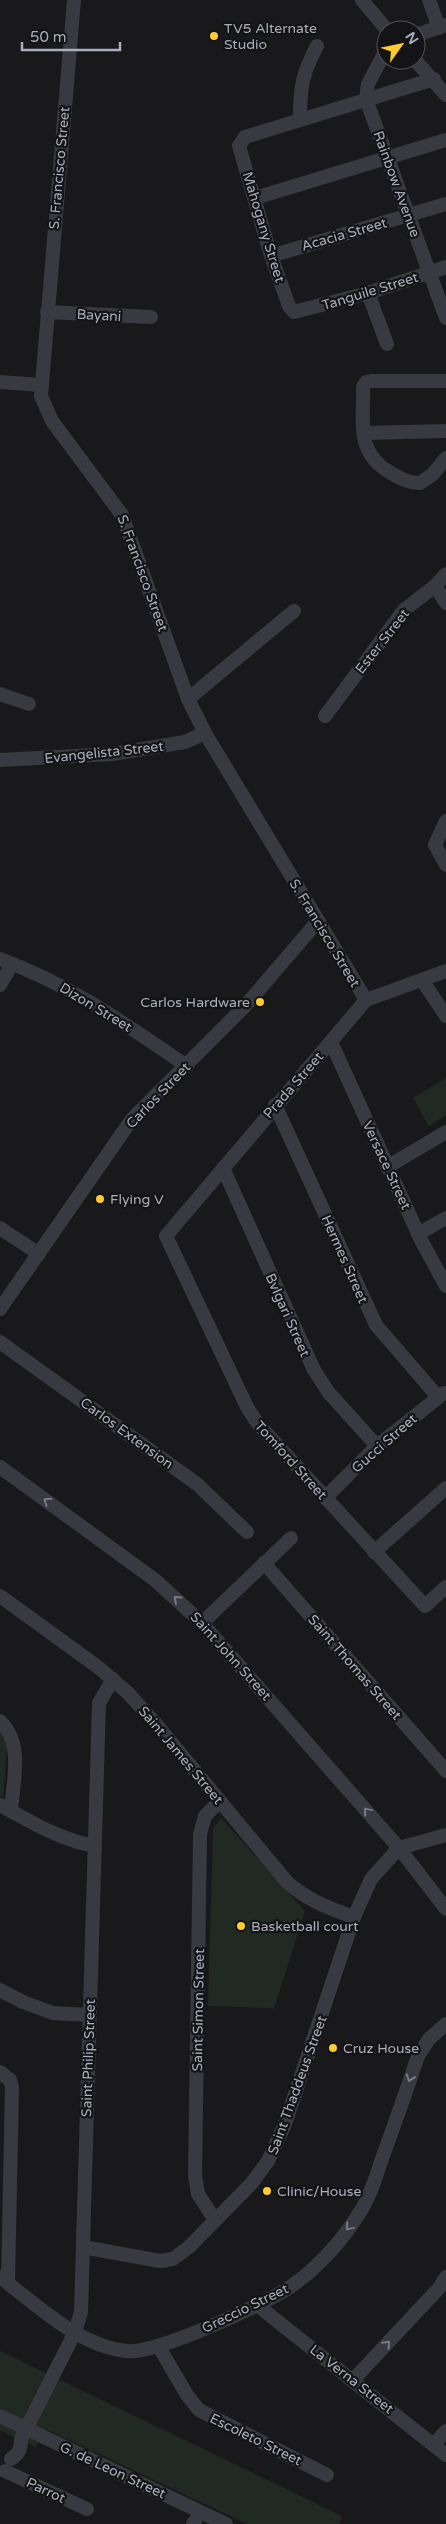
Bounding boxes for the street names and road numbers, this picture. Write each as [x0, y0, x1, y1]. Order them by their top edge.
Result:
street label: S. Francisco Street [46, 105, 73, 230]
street label: Rainbow Avenue [369, 129, 424, 240]
street label: Mahogany Street [239, 170, 289, 285]
street label: Acacia Street [299, 214, 389, 255]
street label: Tanguile Street [320, 269, 421, 314]
street label: Bayani [76, 306, 122, 325]
street label: S. Francisco Street [114, 512, 172, 634]
street label: Ester Street [352, 605, 413, 677]
street label: Evangelista Street [44, 738, 165, 767]
street label: S. Francisco Street [286, 876, 364, 991]
street label: Dizon Street [56, 979, 136, 1036]
street label: Prada Street [260, 1048, 327, 1122]
street label: Carlos Street [123, 1058, 195, 1132]
street label: Versace Street [359, 1118, 415, 1213]
street label: Hermes Street [317, 1212, 372, 1307]
street label: Bvlgari Street [262, 1271, 314, 1360]
street label: Carlos Extension [77, 1394, 177, 1473]
street label: Gucci Street [348, 1410, 421, 1476]
street label: Tomford Street [251, 1418, 331, 1504]
street label: Saint John Street [186, 1609, 275, 1705]
street label: Saint Thomas Street [304, 1611, 405, 1724]
street label: Saint James Street [135, 1703, 227, 1808]
street label: Saint Simon Street [189, 1948, 208, 2072]
street label: Saint Philip Street [78, 1998, 99, 2117]
street label: Saint Thaddeus Street [264, 2013, 331, 2157]
street label: Greccio Street [199, 2280, 292, 2337]
street label: La Verna Street [306, 2341, 398, 2418]
street label: Escoleto Street [207, 2410, 305, 2469]
street label: G. de Leon Street [57, 2438, 169, 2503]
street label: Parrot [24, 2474, 69, 2507]

